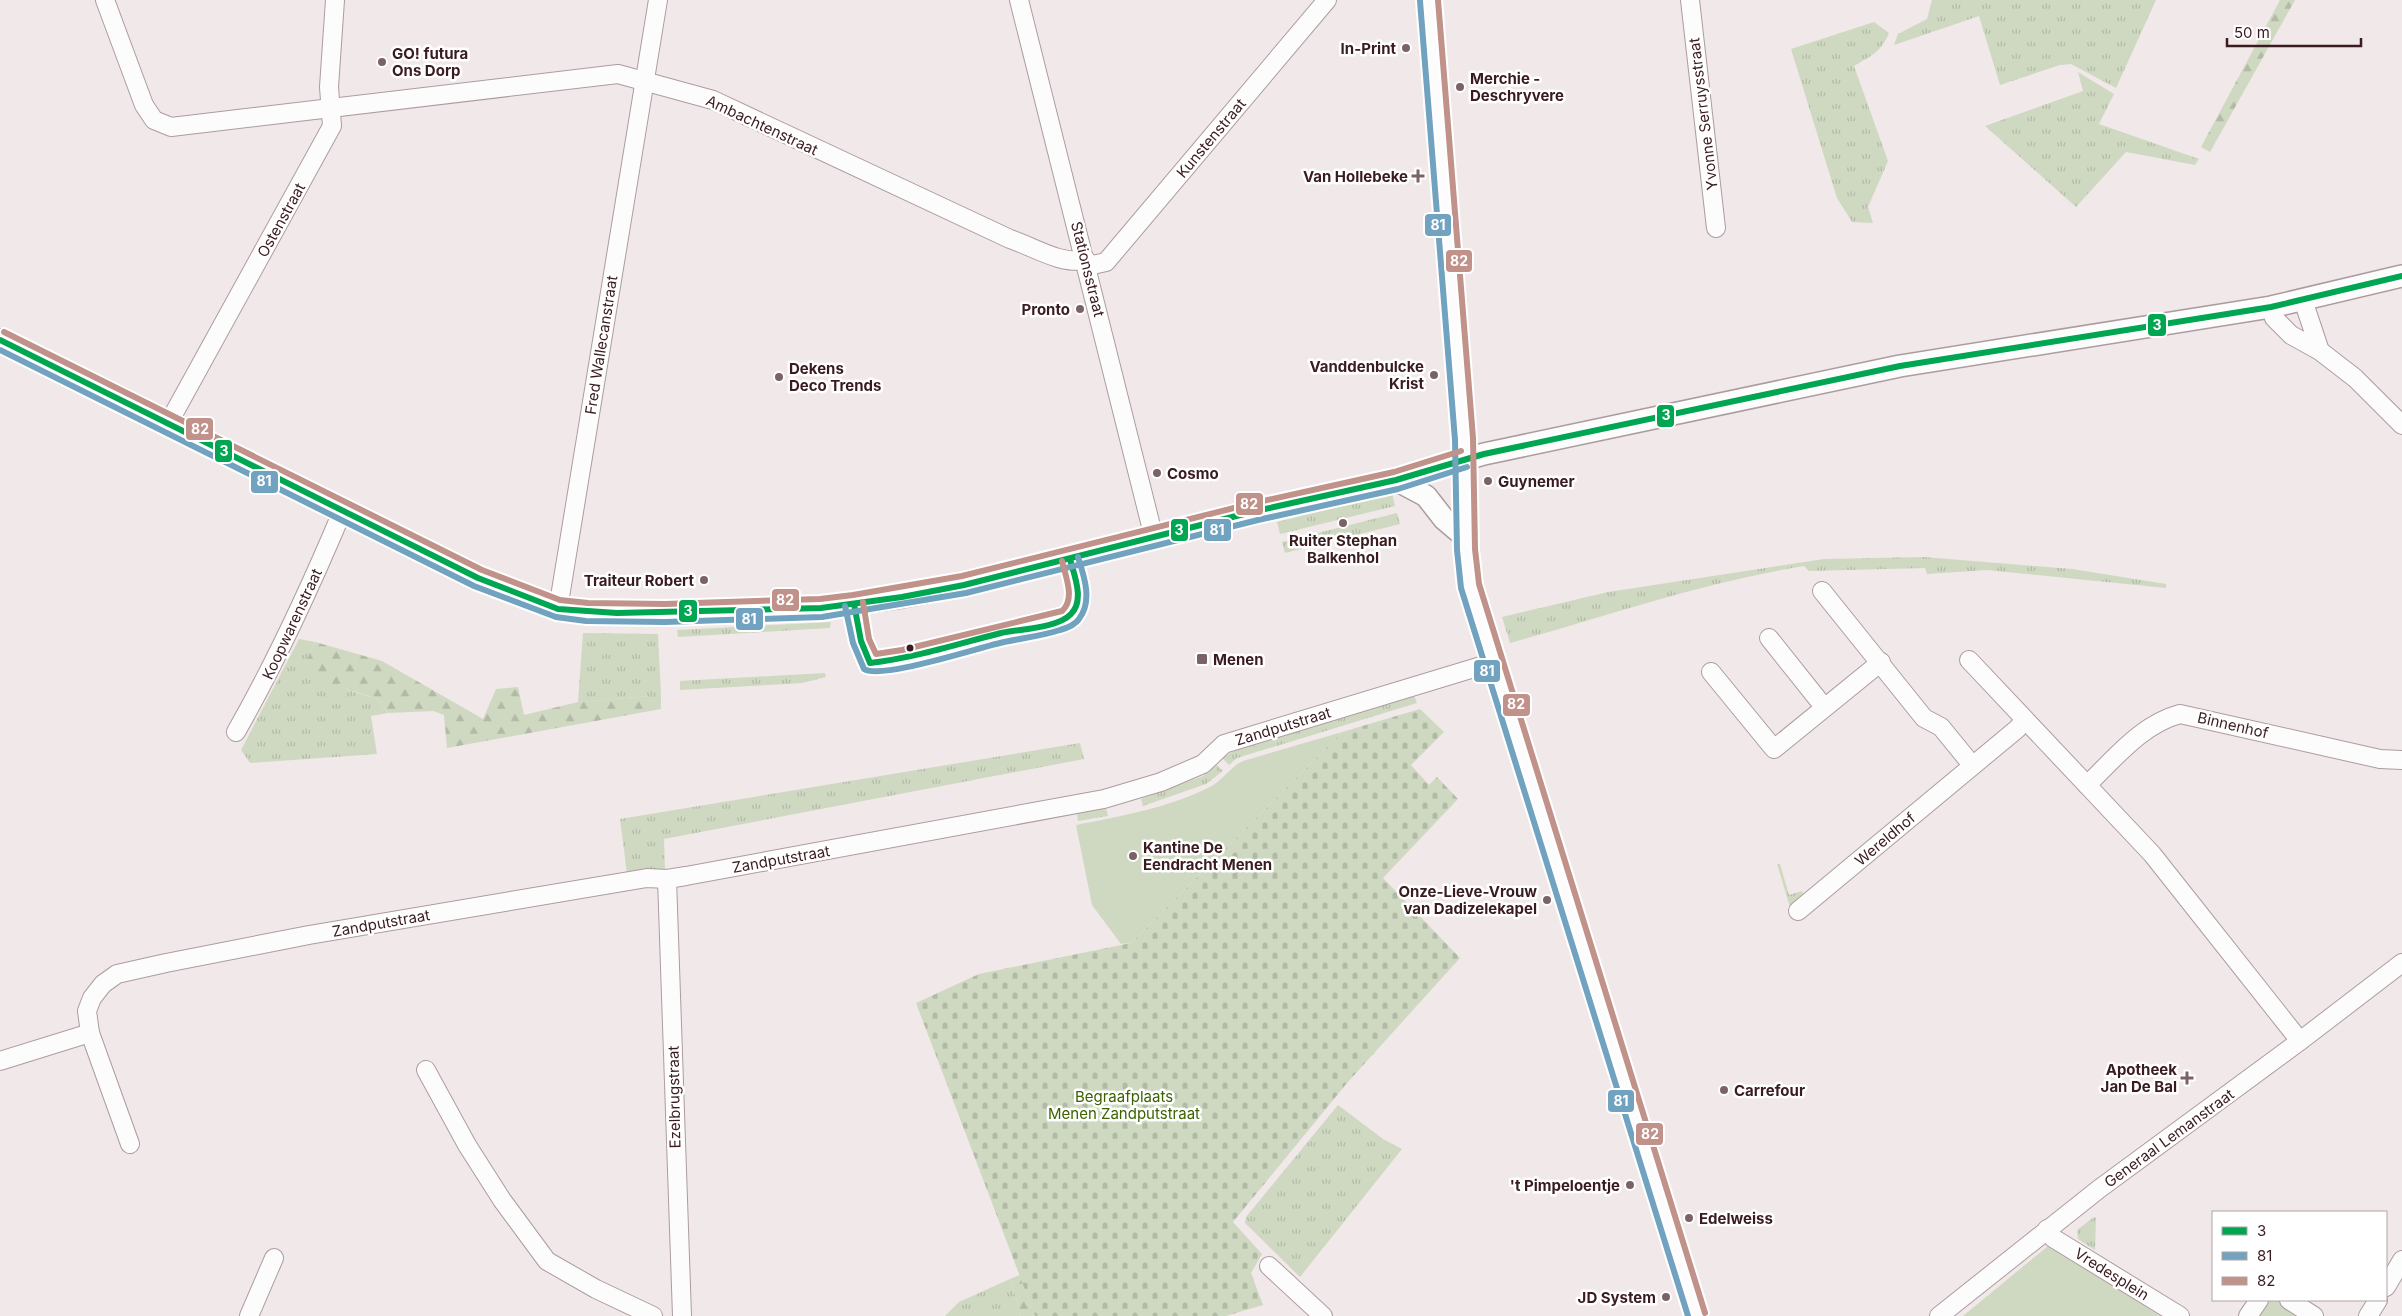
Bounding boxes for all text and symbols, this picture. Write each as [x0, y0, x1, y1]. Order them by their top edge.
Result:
scale bar [2227, 15, 2361, 47]
text: 50 m [2234, 23, 2270, 42]
street label: Yvonne Serruysstraat [1684, 37, 1722, 191]
place label: In-Print [1341, 39, 1397, 58]
marker: In-Print [1400, 42, 1412, 54]
place label: GO! futura Ons Dorp [392, 44, 468, 80]
marker: GO! futura Ons Dorp [376, 56, 388, 68]
place label: Merchie - Deschryvere [1470, 69, 1564, 105]
marker: Merchie - Deschryvere [1454, 81, 1466, 93]
street label: Ambachtenstraat [703, 91, 821, 159]
street label: Kunstenstraat [1172, 94, 1250, 182]
place label: Van Hollebeke [1303, 167, 1408, 186]
marker: Van Hollebeke [1412, 170, 1424, 182]
street label: Ostenstraat [253, 179, 309, 260]
line badge: 81 [1424, 213, 1452, 237]
text: 81 [1430, 216, 1446, 233]
street label: Stationsstraat [1067, 219, 1109, 319]
line badge: 82 [1445, 249, 1473, 273]
text: 82 [1450, 252, 1468, 269]
street label: Fred Wallecanstraat [581, 274, 621, 416]
place label: Pronto [1021, 300, 1070, 319]
marker: Pronto [1074, 303, 1086, 315]
line badge: 3 [2147, 313, 2167, 337]
text: 3 [2152, 316, 2162, 333]
place label: Vanddenbulcke Krist [1309, 357, 1425, 393]
place label: Dekens Deco Trends [789, 359, 881, 395]
marker: Vanddenbulcke Krist [1428, 369, 1440, 381]
marker: Dekens Deco Trends [773, 371, 785, 383]
line badge: 3 [1656, 404, 1675, 428]
text: 3 [1661, 406, 1671, 423]
line badge: 82 [185, 417, 214, 441]
text: 82 [191, 420, 209, 437]
line badge: 3 [214, 439, 233, 463]
text: 3 [219, 442, 229, 459]
place label: Cosmo [1167, 464, 1219, 483]
marker: Cosmo [1151, 467, 1163, 479]
line badge: 81 [250, 470, 279, 494]
text: 81 [256, 472, 272, 489]
place label: Guynemer [1498, 472, 1575, 491]
marker: Guynemer [1482, 475, 1494, 487]
line badge: 82 [1235, 492, 1264, 516]
text: 82 [1240, 495, 1258, 512]
marker: Ruiter Stephan Balkenhol [1337, 517, 1349, 529]
line badge: 3 [1170, 518, 1189, 542]
line badge: 81 [1203, 518, 1232, 542]
text: 3 [1174, 521, 1184, 538]
text: 81 [1209, 521, 1225, 538]
place label: Ruiter Stephan Balkenhol [1289, 531, 1397, 567]
street label: Koopwarenstraat [258, 565, 326, 683]
place label: Traiteur Robert [584, 571, 694, 590]
marker: Traiteur Robert [698, 574, 710, 586]
line badge: 82 [771, 588, 800, 612]
text: 82 [776, 591, 794, 608]
line badge: 3 [678, 599, 698, 623]
text: 3 [683, 602, 693, 619]
line badge: 81 [735, 607, 764, 631]
text: 81 [741, 610, 757, 627]
unlabelled marker [905, 643, 915, 653]
place label: Menen [1213, 650, 1264, 669]
marker: Menen [1195, 652, 1209, 666]
line badge: 81 [1473, 659, 1501, 683]
text: 81 [1479, 662, 1495, 679]
line badge: 82 [1502, 693, 1531, 717]
text: 82 [1507, 695, 1525, 712]
street label: Zandputstraat [1233, 702, 1333, 750]
street label: Binnenhof [2196, 708, 2271, 742]
street label: Wereldhof [1851, 808, 1919, 870]
place label: Kantine De Eendracht Menen [1143, 838, 1272, 874]
street label: Zandputstraat [731, 841, 831, 877]
marker: Kantine De Eendracht Menen [1127, 850, 1139, 862]
place label: Onze-Lieve-Vrouw van Dadizelekapel [1398, 882, 1537, 918]
marker: Onze-Lieve-Vrouw van Dadizelekapel [1541, 894, 1553, 906]
street label: Zandputstraat [331, 905, 431, 941]
street label: Ezelbrugstraat [664, 1045, 684, 1148]
place label: Apotheek Jan De Bal [2101, 1060, 2177, 1096]
marker: Apotheek Jan De Bal [2181, 1072, 2193, 1084]
place label: Carrefour [1734, 1081, 1805, 1100]
marker: Carrefour [1718, 1084, 1730, 1096]
street label: Generaal Lemanstraat [2100, 1084, 2238, 1191]
park label: Begraafplaats Menen Zandputstraat [1048, 1087, 1200, 1123]
line badge: 81 [1607, 1089, 1635, 1113]
text: 81 [1613, 1092, 1629, 1109]
line badge: 82 [1635, 1122, 1664, 1146]
text: 82 [1641, 1125, 1659, 1142]
place label: 't Pimpeloentje [1510, 1176, 1620, 1195]
marker: 't Pimpeloentje [1624, 1179, 1636, 1191]
place label: Edelweiss [1699, 1209, 1773, 1228]
legend [2212, 1211, 2387, 1301]
marker: Edelweiss [1683, 1212, 1695, 1224]
text: 3 [2257, 1221, 2266, 1240]
street label: Vredesplein [2071, 1244, 2153, 1304]
text: 81 [2257, 1246, 2272, 1265]
text: 82 [2257, 1271, 2275, 1290]
place label: JD System [1578, 1288, 1656, 1307]
marker: JD System [1660, 1291, 1672, 1303]

